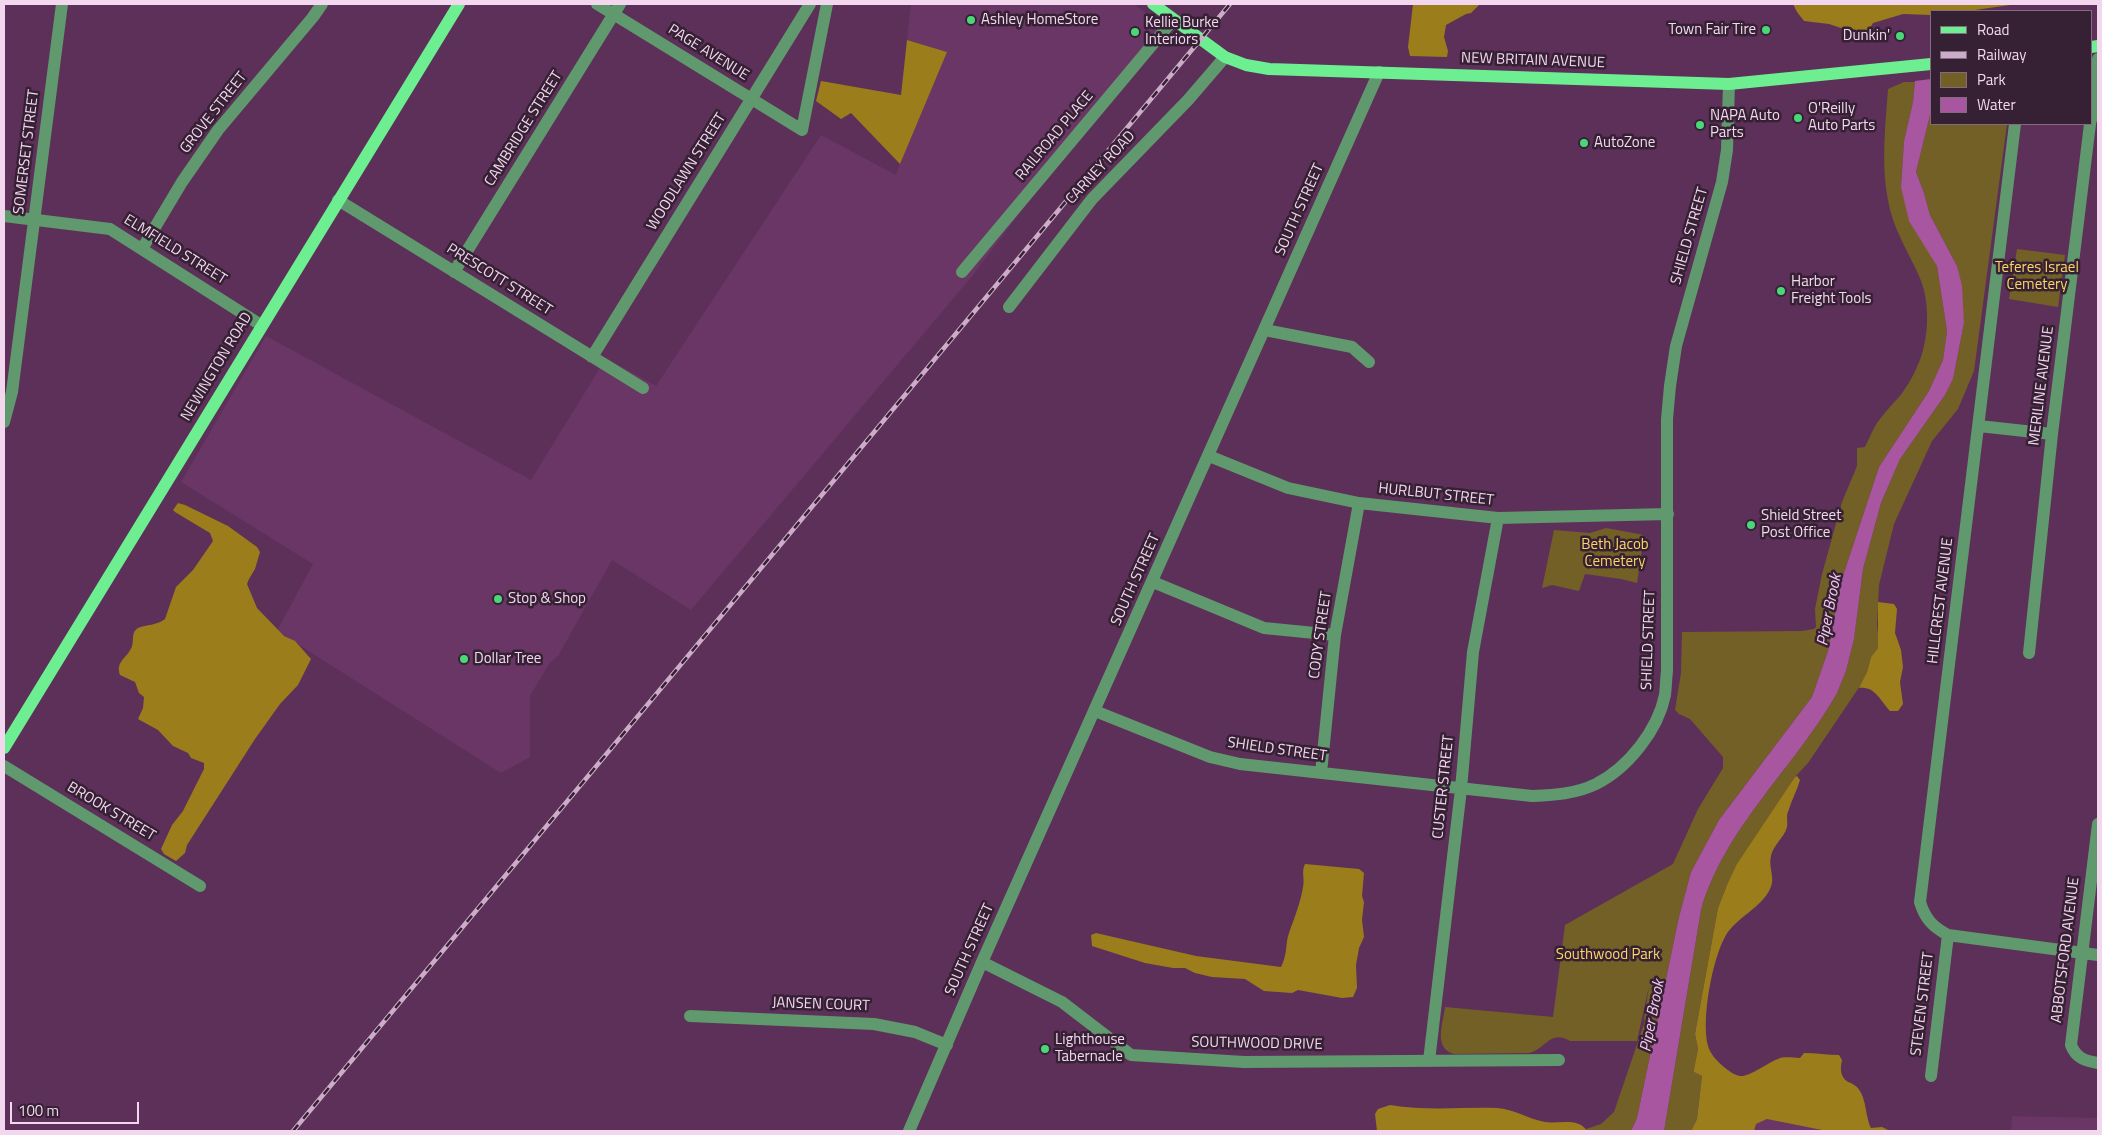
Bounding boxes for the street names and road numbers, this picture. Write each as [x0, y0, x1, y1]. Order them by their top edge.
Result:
street label: PAGE AVENUE [664, 21, 752, 85]
street label: NEW BRITAIN AVENUE [1461, 49, 1605, 73]
street label: CAMBRIDGE STREET [481, 68, 567, 190]
street label: GROVE STREET [177, 69, 251, 157]
street label: RAILROAD PLACE [1012, 88, 1098, 184]
street label: SOMERSET STREET [10, 89, 44, 215]
street label: WOODLAWN STREET [644, 110, 730, 234]
street label: CARNEY ROAD [1062, 128, 1140, 208]
street label: SOUTH STREET [1272, 161, 1328, 259]
street label: SHIELD STREET [1668, 185, 1712, 287]
street label: ELMFIELD STREET [120, 211, 230, 289]
street label: PRESCOTT STREET [443, 240, 555, 320]
street label: NEWINGTON ROAD [178, 310, 256, 424]
street label: MERILINE AVENUE [2026, 325, 2058, 447]
street label: HURLBUT STREET [1377, 480, 1495, 510]
street label: SOUTH STREET [1108, 531, 1164, 629]
street label: HILLCREST AVENUE [1924, 537, 1958, 665]
street label: CODY STREET [1306, 590, 1336, 680]
street label: SHIELD STREET [1638, 590, 1660, 690]
street label: SHIELD STREET [1226, 734, 1328, 766]
street label: CUSTER STREET [1430, 734, 1458, 840]
street label: BROOK STREET [64, 779, 158, 845]
street label: ABBOTSFORD AVENUE [2048, 876, 2084, 1024]
street label: SOUTH STREET [942, 901, 998, 999]
street label: STEVEN STREET [1908, 951, 1938, 1057]
street label: JANSEN COURT [772, 994, 870, 1016]
street label: SOUTHWOOD DRIVE [1191, 1034, 1323, 1054]

